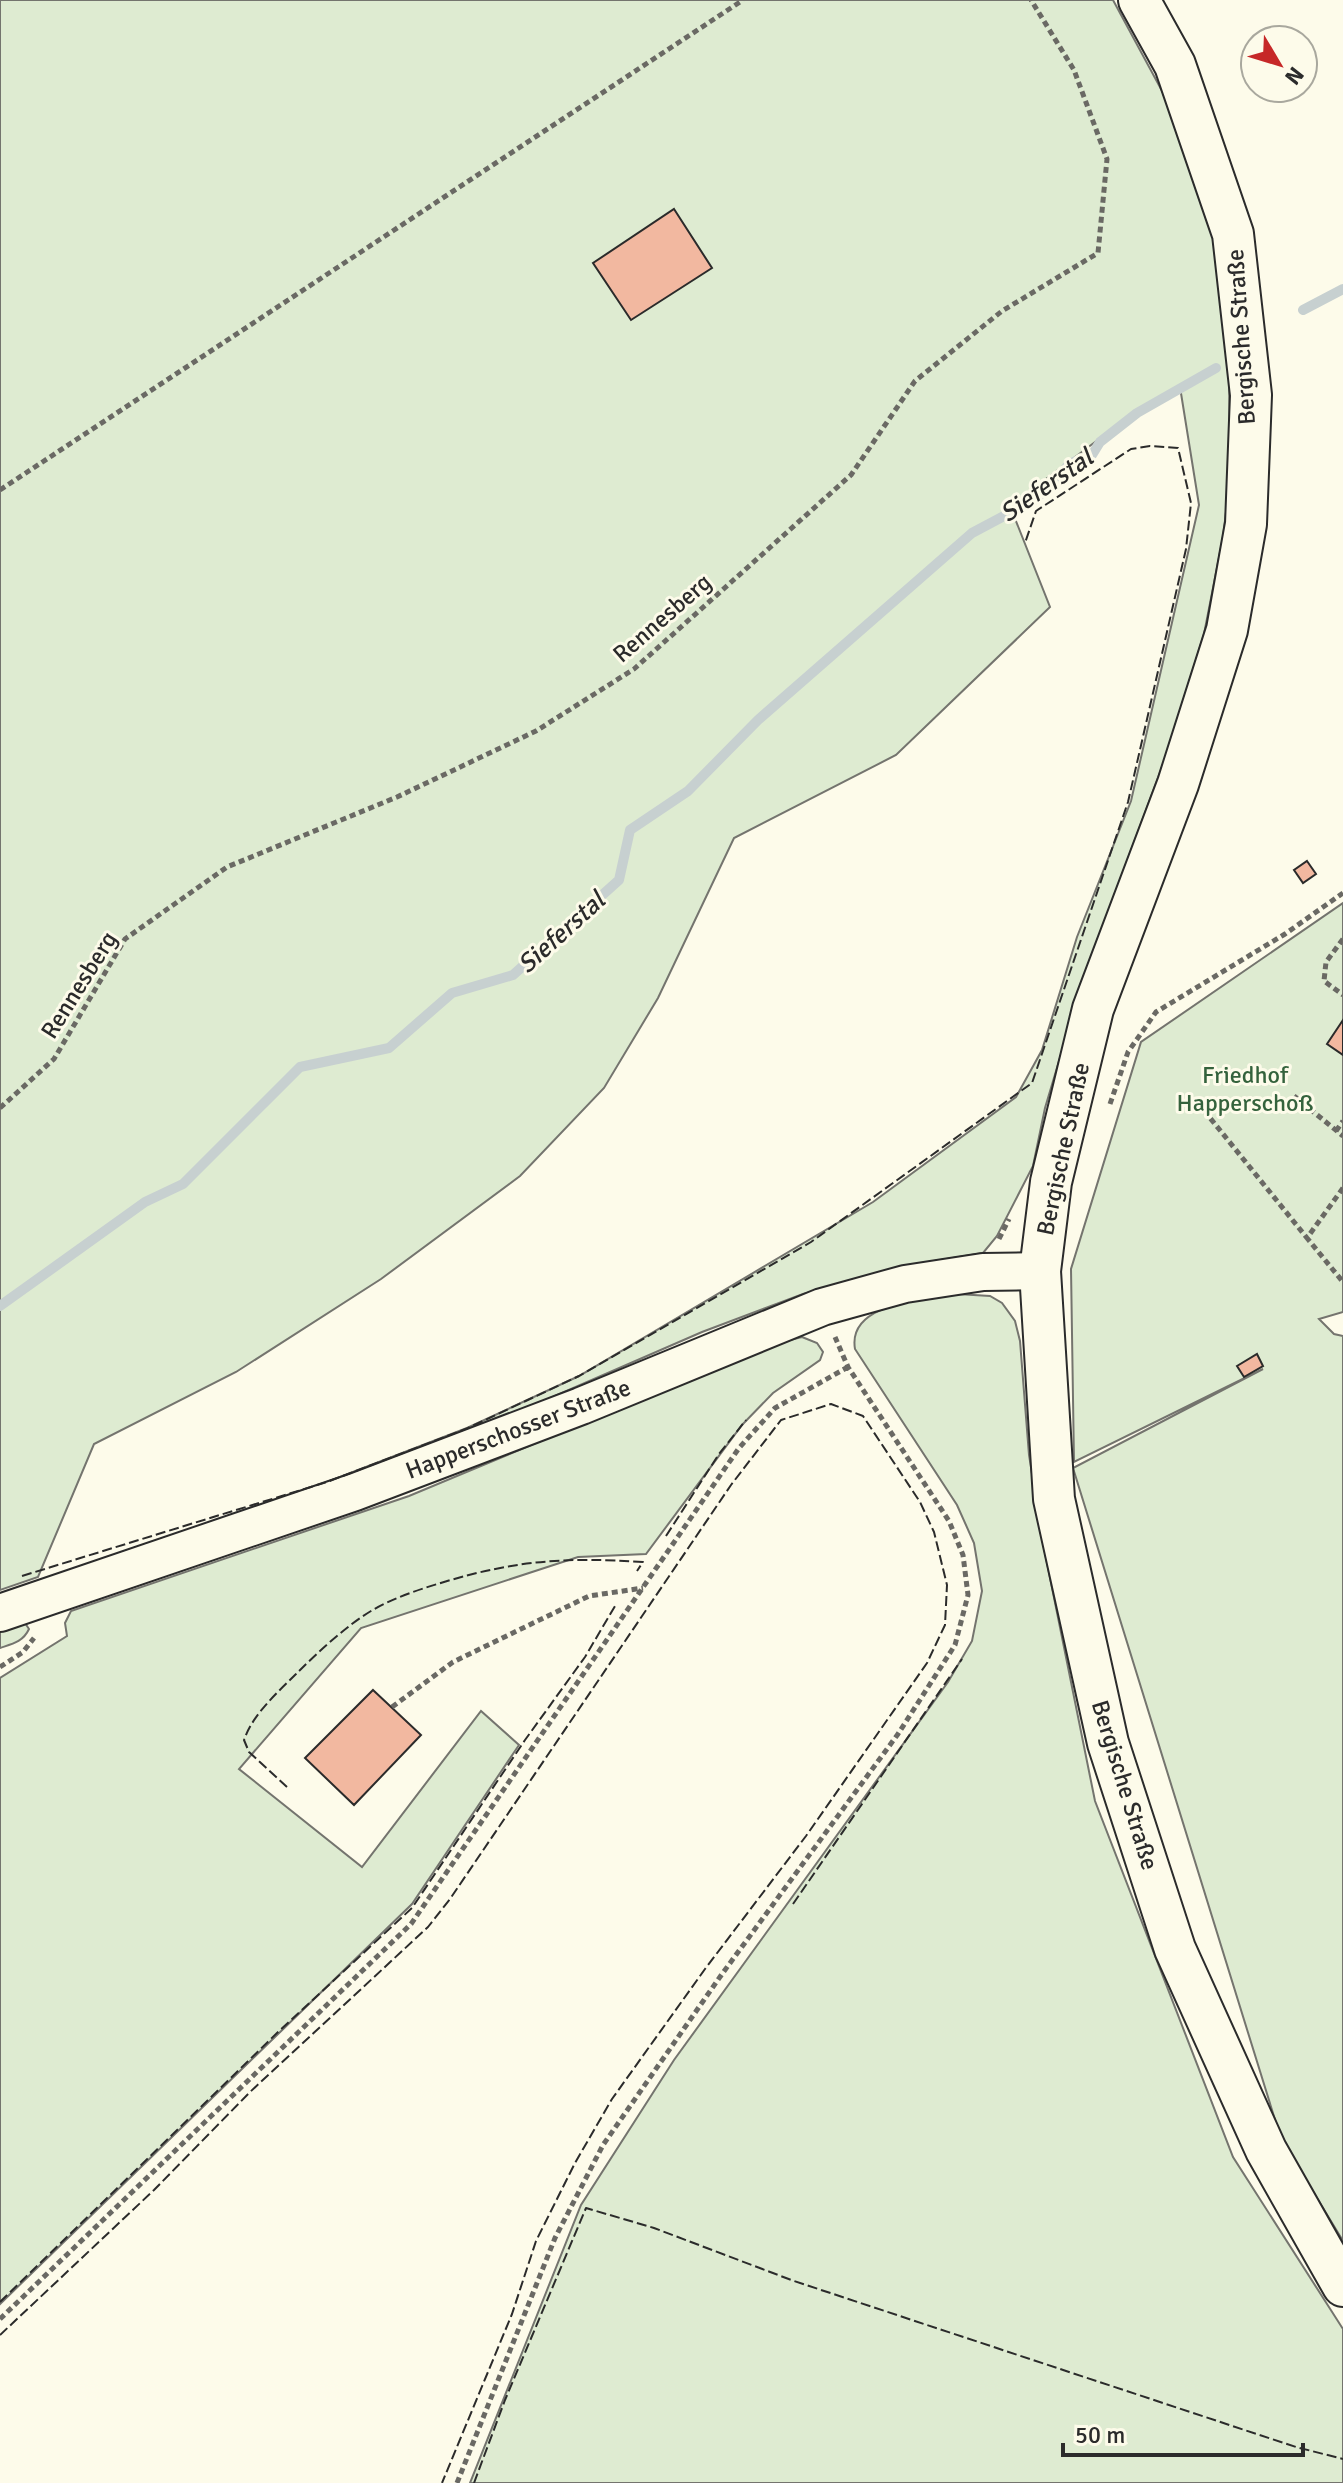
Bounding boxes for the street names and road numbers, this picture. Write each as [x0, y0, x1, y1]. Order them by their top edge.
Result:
street label: Bergische Straße [1220, 248, 1262, 426]
street label: Rennesberg [607, 567, 717, 669]
street label: Rennesberg [34, 926, 124, 1044]
street label: Bergische Straße [1030, 1060, 1096, 1238]
street label: Happerschosser Straße [401, 1372, 635, 1486]
street label: Bergische Straße [1085, 1696, 1165, 1874]

